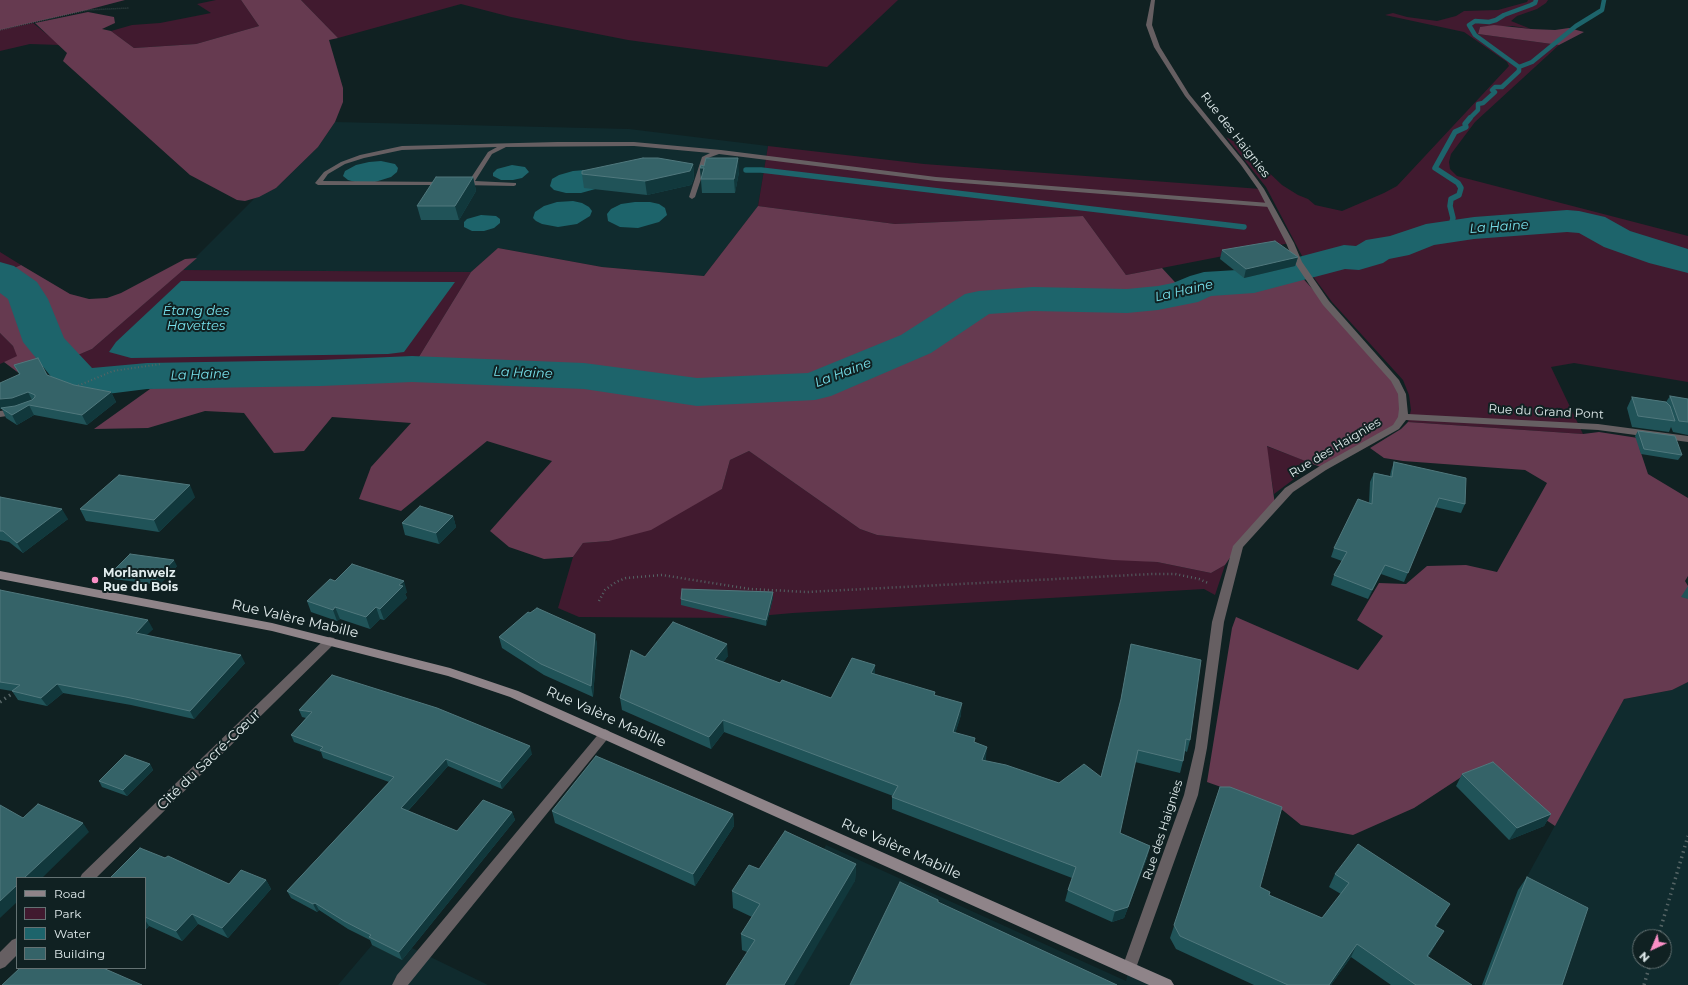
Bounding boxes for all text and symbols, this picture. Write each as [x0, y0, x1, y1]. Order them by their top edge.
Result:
street label: Rue des Haignies [1197, 89, 1273, 181]
water label: La Haine [1469, 217, 1529, 237]
water label: La Haine [1153, 277, 1215, 305]
water label: Étang des Havettes [163, 303, 229, 334]
water label: La Haine [813, 355, 873, 391]
water label: La Haine [493, 364, 553, 382]
water label: La Haine [170, 366, 230, 384]
street label: Rue du Grand Pont [1488, 402, 1604, 422]
street label: Rue des Haignies [1287, 415, 1383, 481]
place label: Morlanwelz Rue du Bois [103, 566, 178, 594]
marker: Morlanwelz Rue du Bois [90, 575, 100, 585]
street label: Rue Valère Mabille [230, 596, 360, 642]
street label: Rue Valère Mabille [543, 683, 669, 751]
street label: Cité du Sacré-Cœur [154, 706, 264, 814]
street label: Rue des Haignies [1140, 778, 1186, 882]
street label: Rue Valère Mabille [838, 815, 964, 883]
legend [16, 877, 146, 969]
text: Road [54, 886, 85, 901]
text: Park [54, 906, 81, 921]
text: Water [54, 926, 90, 941]
north arrow [1632, 929, 1672, 969]
text: Building [54, 946, 105, 961]
text: N [1636, 949, 1652, 965]

